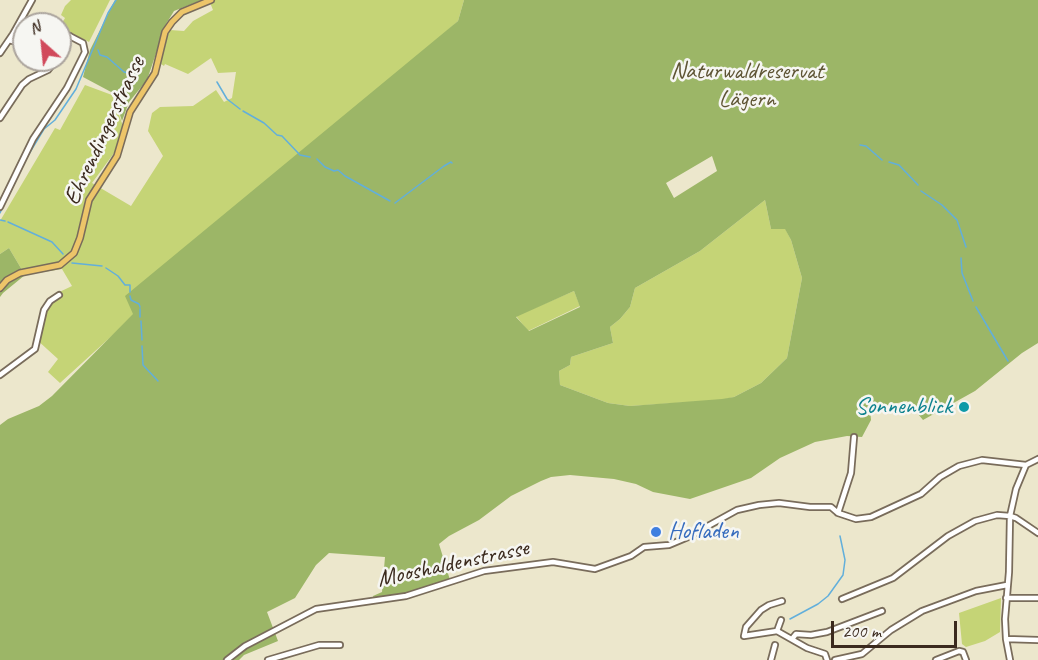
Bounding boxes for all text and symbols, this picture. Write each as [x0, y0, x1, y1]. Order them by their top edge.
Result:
north arrow [12, 12, 72, 72]
text: N [26, 17, 44, 39]
street label: Ehrendingerstrasse [58, 52, 152, 210]
park label: Naturwaldreservat Lägern [671, 58, 823, 114]
place label: Sonnenblick [855, 393, 952, 421]
marker: Sonnenblick [957, 400, 971, 414]
place label: Hofladen [668, 518, 739, 546]
marker: Hofladen [649, 525, 663, 539]
street label: Mooshaldenstrasse [375, 534, 531, 594]
scale bar [834, 609, 960, 647]
text: 200 m [842, 620, 881, 642]

